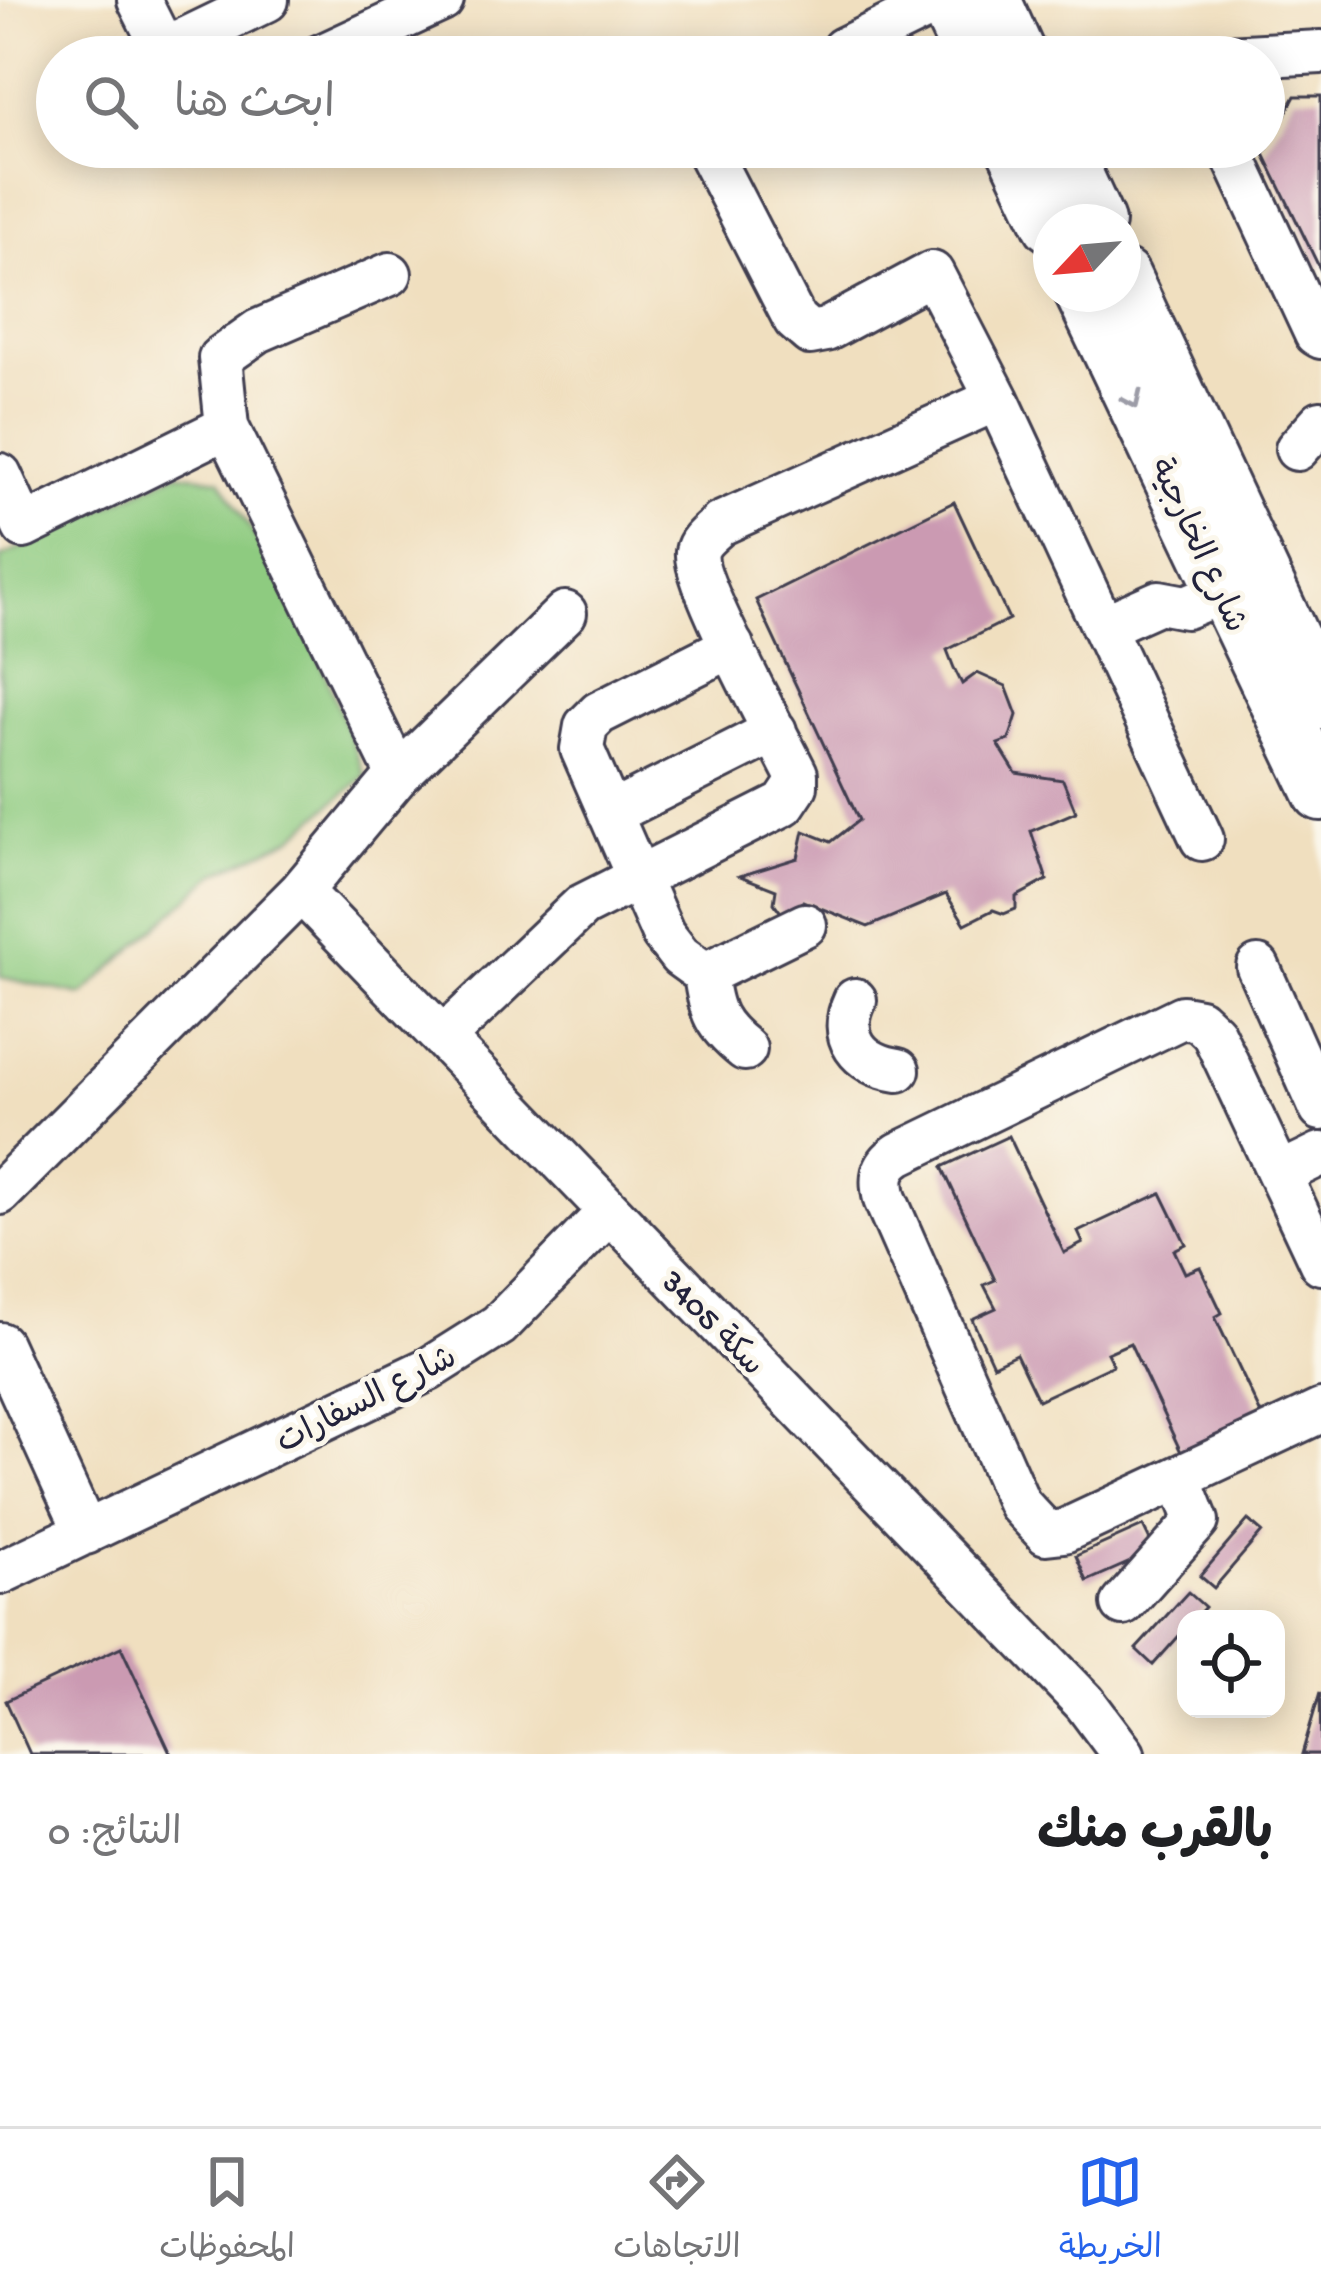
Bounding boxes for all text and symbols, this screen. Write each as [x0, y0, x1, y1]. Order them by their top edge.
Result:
search box [36, 36, 1285, 168]
icon: search [78, 69, 144, 135]
text: ابحث هنا [174, 80, 335, 133]
north arrow [1033, 204, 1141, 312]
one-way arrow [1119, 388, 1142, 409]
street label: شارع الخارجية [1139, 453, 1253, 640]
street label: سكة 3405 [651, 1263, 771, 1386]
street label: شارع السفارات [271, 1340, 464, 1464]
map controls [1177, 1610, 1285, 1718]
button: locate [1177, 1610, 1285, 1718]
text: بالقرب منك [1037, 1807, 1273, 1867]
text: النتائج: 0 [48, 1813, 182, 1859]
tab: المحفوظات [159, 2149, 295, 2275]
tab: الاتجاهات [613, 2149, 741, 2275]
tab: الخريطة [1059, 2149, 1162, 2275]

